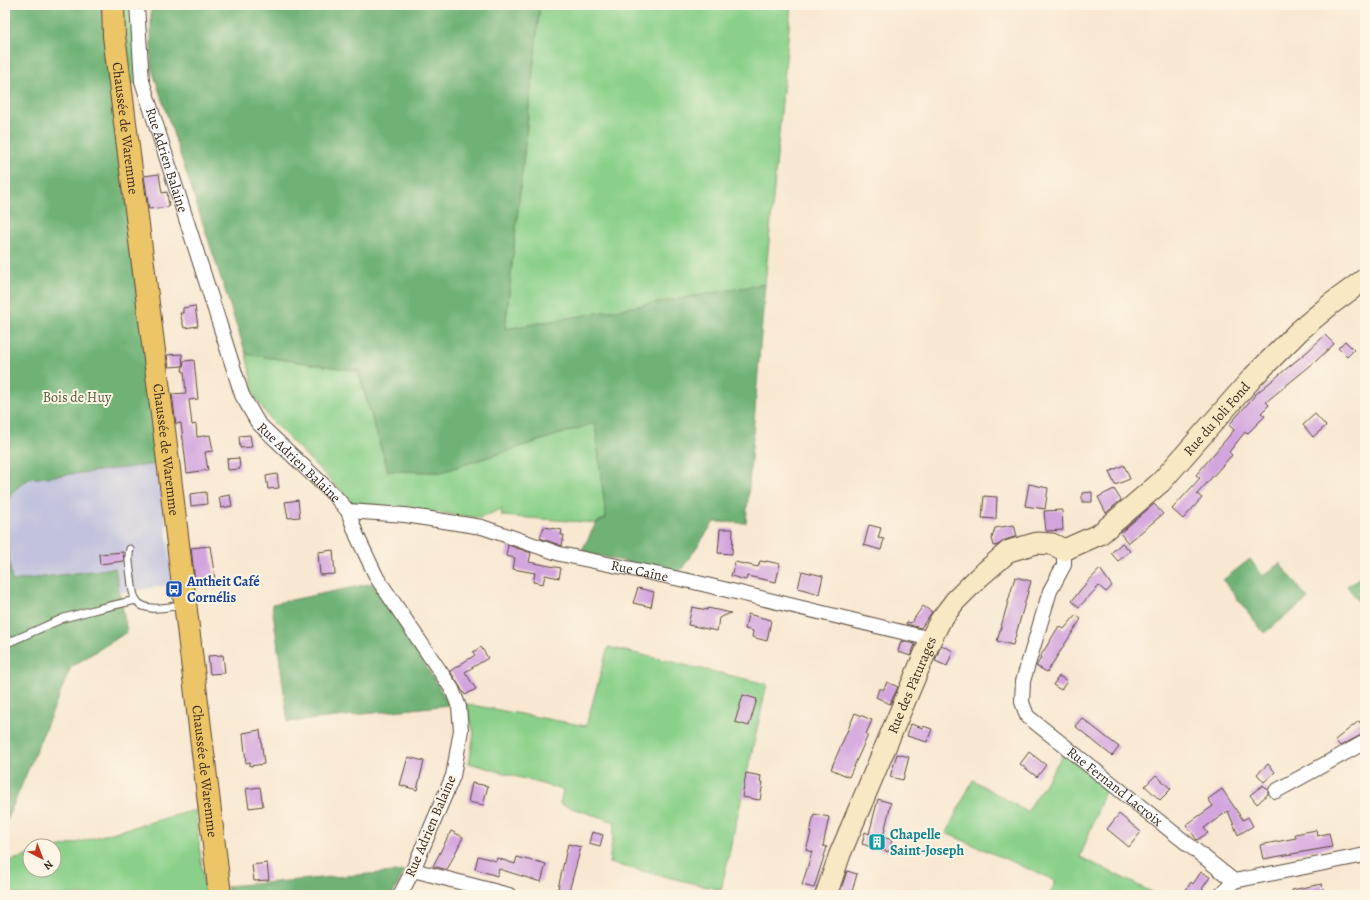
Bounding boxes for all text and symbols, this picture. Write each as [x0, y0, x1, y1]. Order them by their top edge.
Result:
street label: Chaussée de Waremme [107, 61, 143, 196]
street label: Rue Adrien Balaine [141, 105, 192, 215]
street label: Rue du Joli Fond [1179, 377, 1255, 460]
street label: Chaussée de Waremme [148, 382, 184, 517]
park label: Bois de Huy [43, 388, 112, 407]
street label: Rue Adrien Balaine [253, 418, 345, 507]
street label: Rue Caîne [609, 556, 670, 586]
place label: Antheit Café Cornélis [186, 572, 260, 607]
bus stop icon: Antheit Café Cornélis [164, 579, 184, 599]
street label: Rue des Pâturages [883, 634, 941, 737]
street label: Chaussée de Waremme [187, 704, 222, 839]
street label: Rue Fernand Lacroix [1063, 743, 1167, 831]
street label: Rue Adrien Balaine [400, 772, 460, 880]
place label: Chapelle Saint-Joseph [890, 825, 964, 860]
building icon: Chapelle Saint-Joseph [867, 832, 887, 852]
north arrow [22, 838, 62, 878]
text: N [40, 857, 56, 873]

